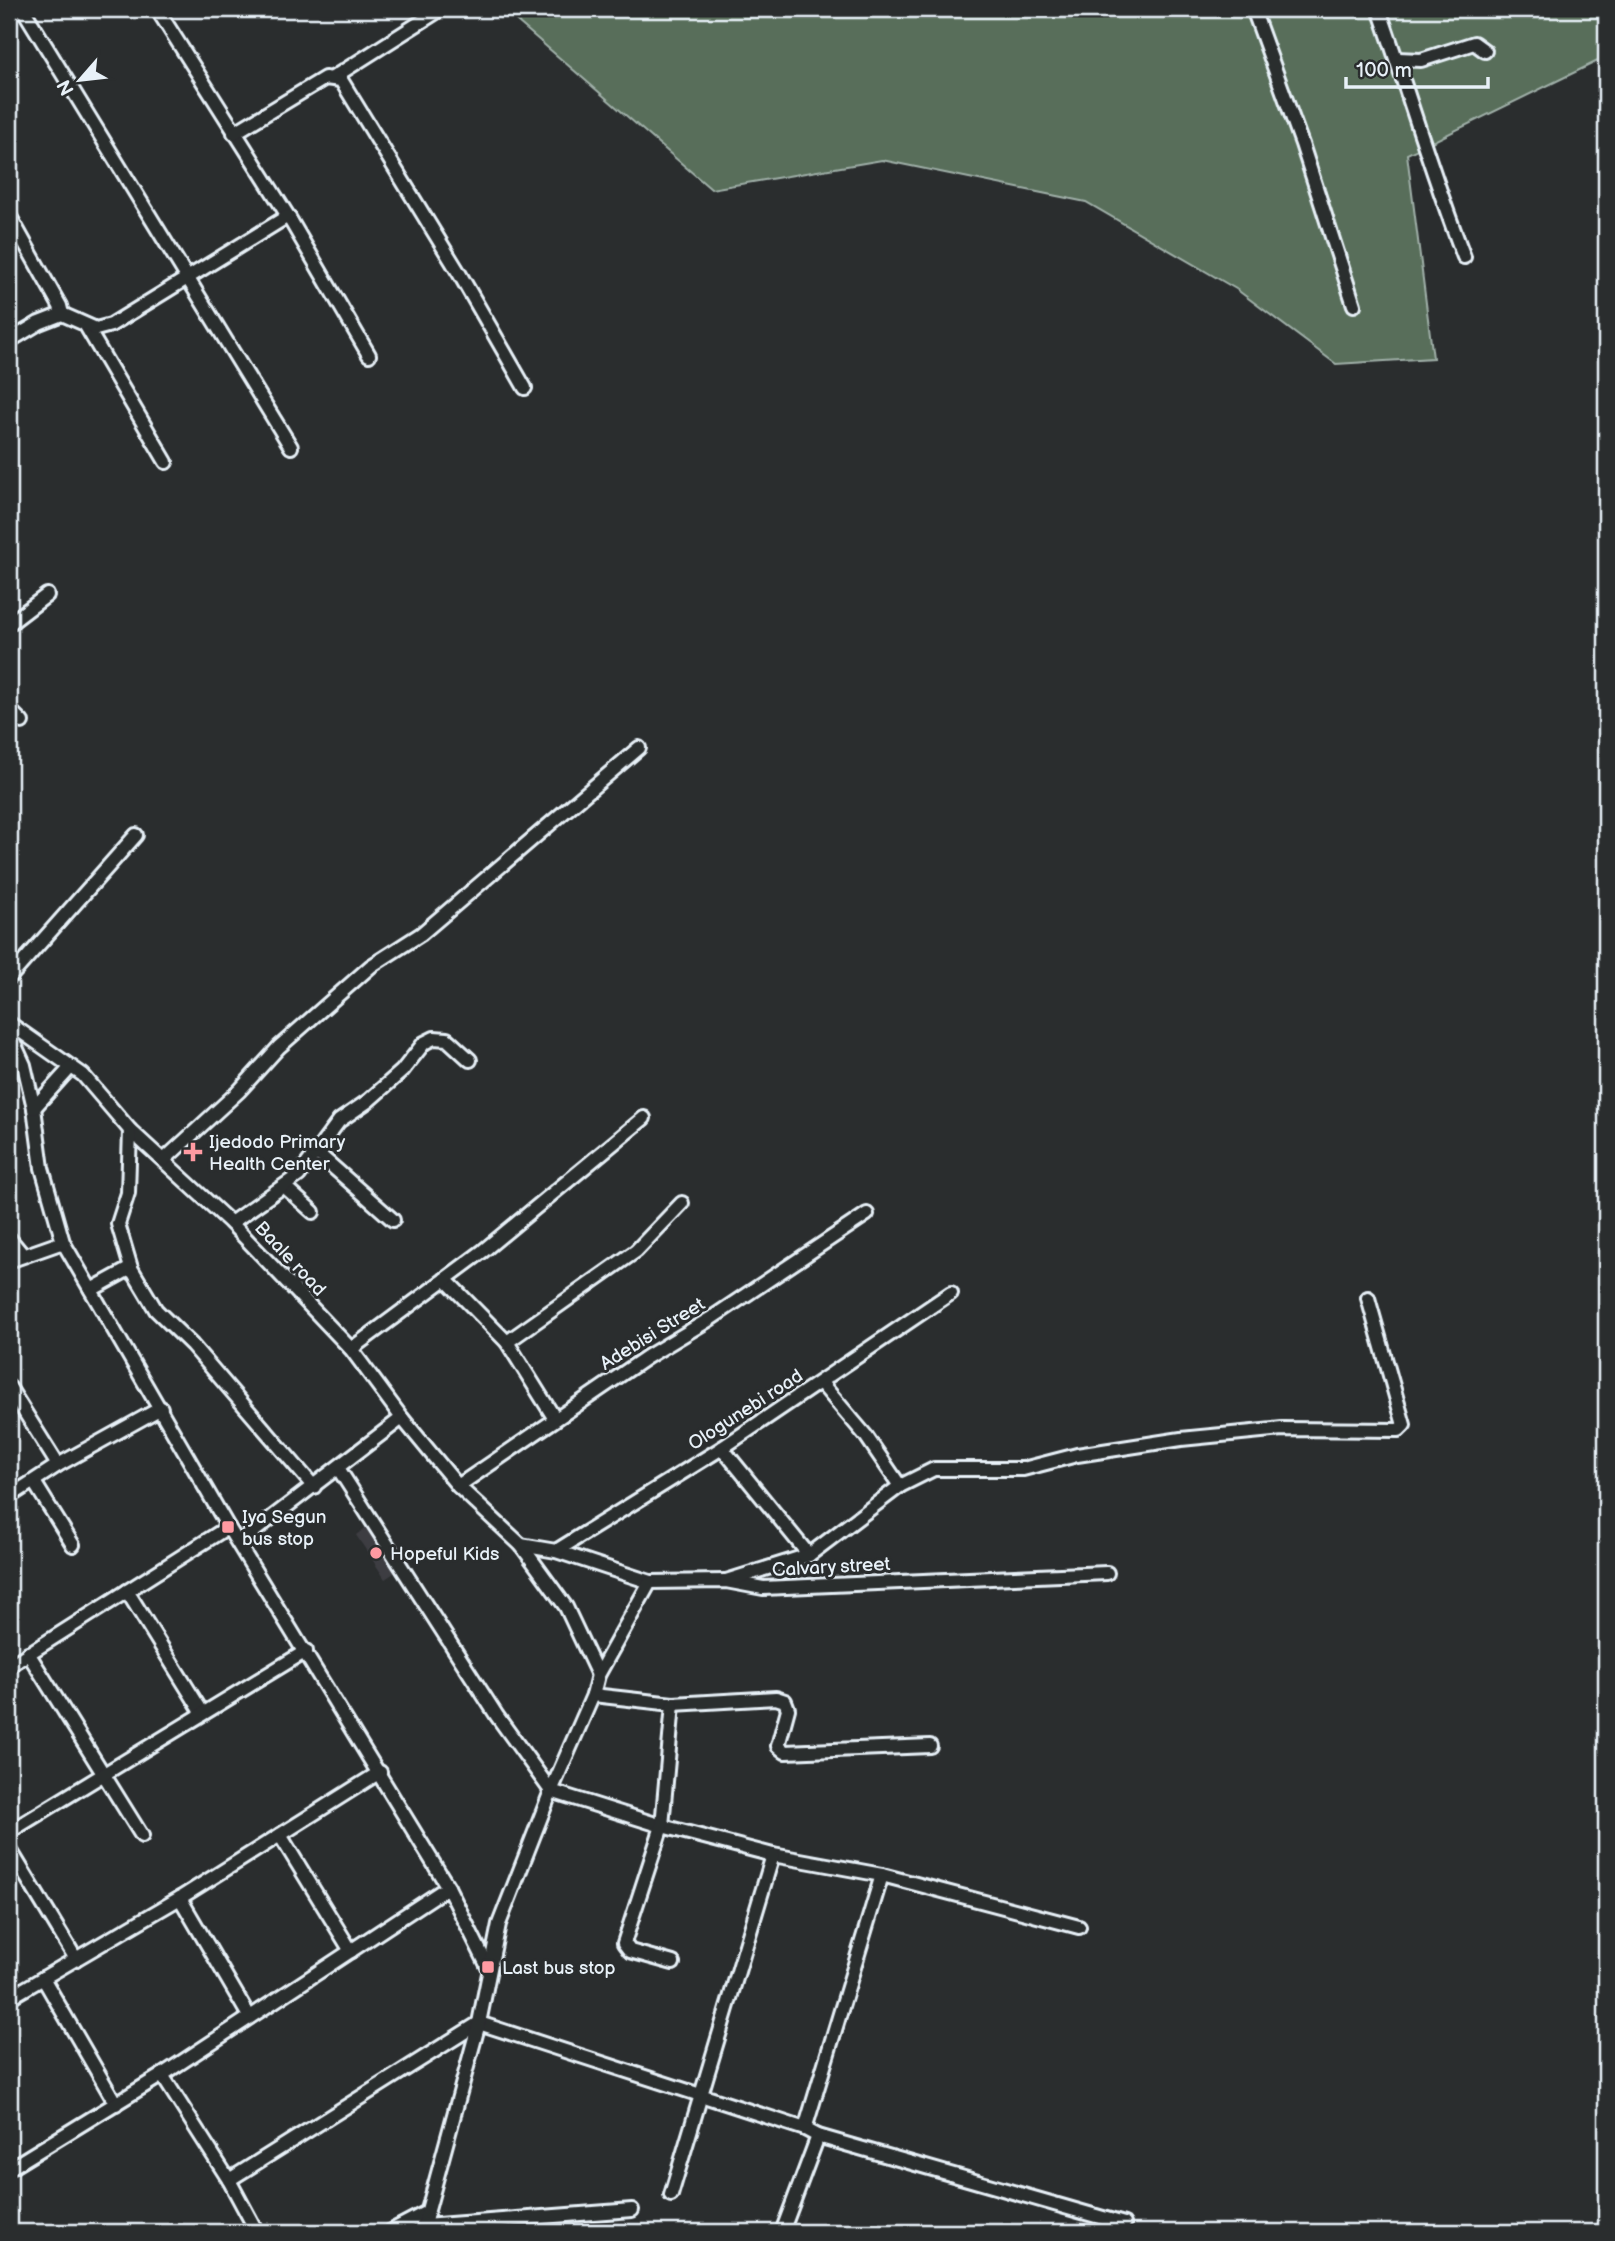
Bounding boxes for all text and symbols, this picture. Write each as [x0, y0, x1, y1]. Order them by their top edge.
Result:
north arrow [46, 46, 116, 116]
scale bar [1346, 46, 1487, 90]
text: 100 m [1356, 58, 1412, 83]
text: N [53, 76, 80, 99]
place label: Ijedodo Primary Health Center [209, 1131, 346, 1176]
marker: Ijedodo Primary Health Center [183, 1142, 203, 1162]
street label: Baale road [249, 1217, 330, 1301]
street label: Adebisi Street [596, 1293, 710, 1376]
street label: Ologunebi road [684, 1365, 807, 1456]
place label: Iya Segun bus stop [242, 1506, 327, 1551]
marker: Iya Segun bus stop [220, 1519, 236, 1535]
place label: Hopeful Kids [390, 1543, 499, 1566]
marker: Hopeful Kids [368, 1545, 384, 1561]
street label: Calvary street [771, 1553, 891, 1582]
place label: Last bus stop [502, 1957, 616, 1980]
marker: Last bus stop [480, 1959, 496, 1975]

